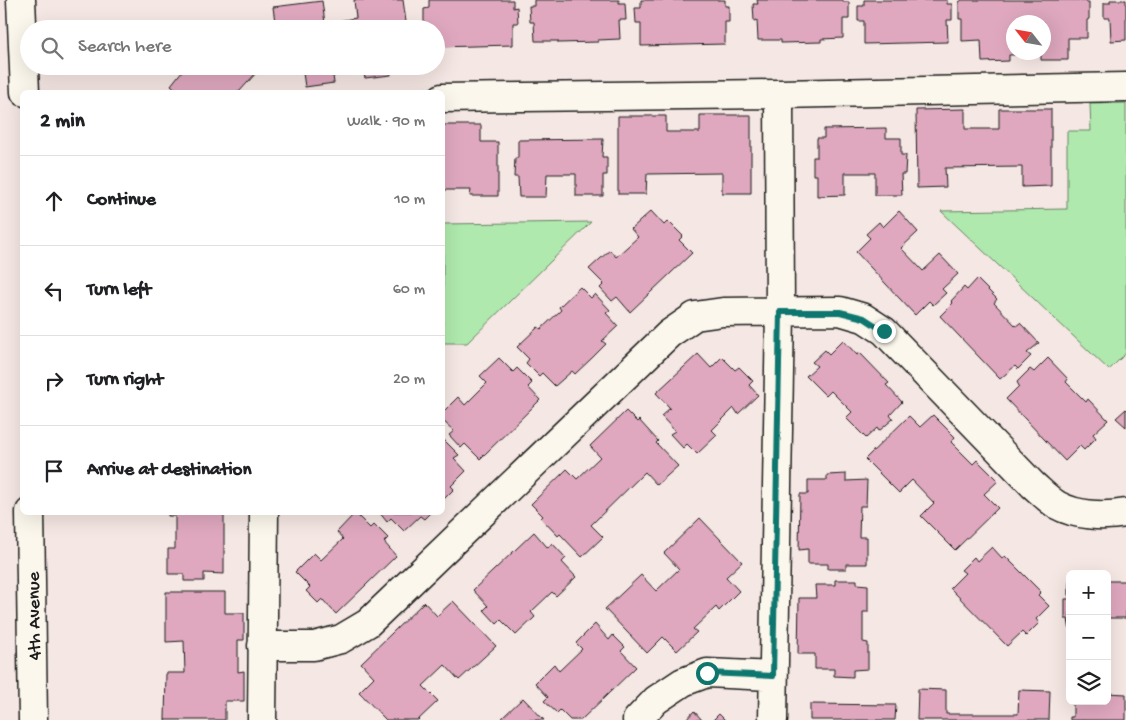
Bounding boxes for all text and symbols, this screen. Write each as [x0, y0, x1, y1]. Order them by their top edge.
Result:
north arrow [1006, 15, 1051, 60]
search box [20, 20, 445, 75]
icon: search [38, 34, 66, 62]
text: Search here [78, 36, 172, 59]
text: 2 min [40, 110, 85, 135]
text: Walk · 90 m [347, 113, 425, 132]
icon: ahead [40, 187, 68, 215]
text: Continue [87, 189, 156, 212]
text: 10 m [394, 191, 425, 210]
icon: left [40, 277, 68, 305]
text: Turn left [87, 279, 151, 302]
text: 60 m [393, 281, 425, 300]
route end [873, 320, 896, 343]
icon: right [40, 367, 68, 395]
text: Turn right [87, 369, 163, 392]
text: 20 m [393, 371, 425, 390]
icon: arrive [40, 457, 68, 485]
text: Arrive at destination [87, 459, 251, 482]
map controls [1066, 570, 1111, 705]
button: + [1066, 570, 1111, 615]
street label: 4th Avenue [23, 571, 48, 660]
button: − [1066, 615, 1111, 660]
button: layers [1066, 660, 1111, 705]
route start [696, 662, 719, 685]

